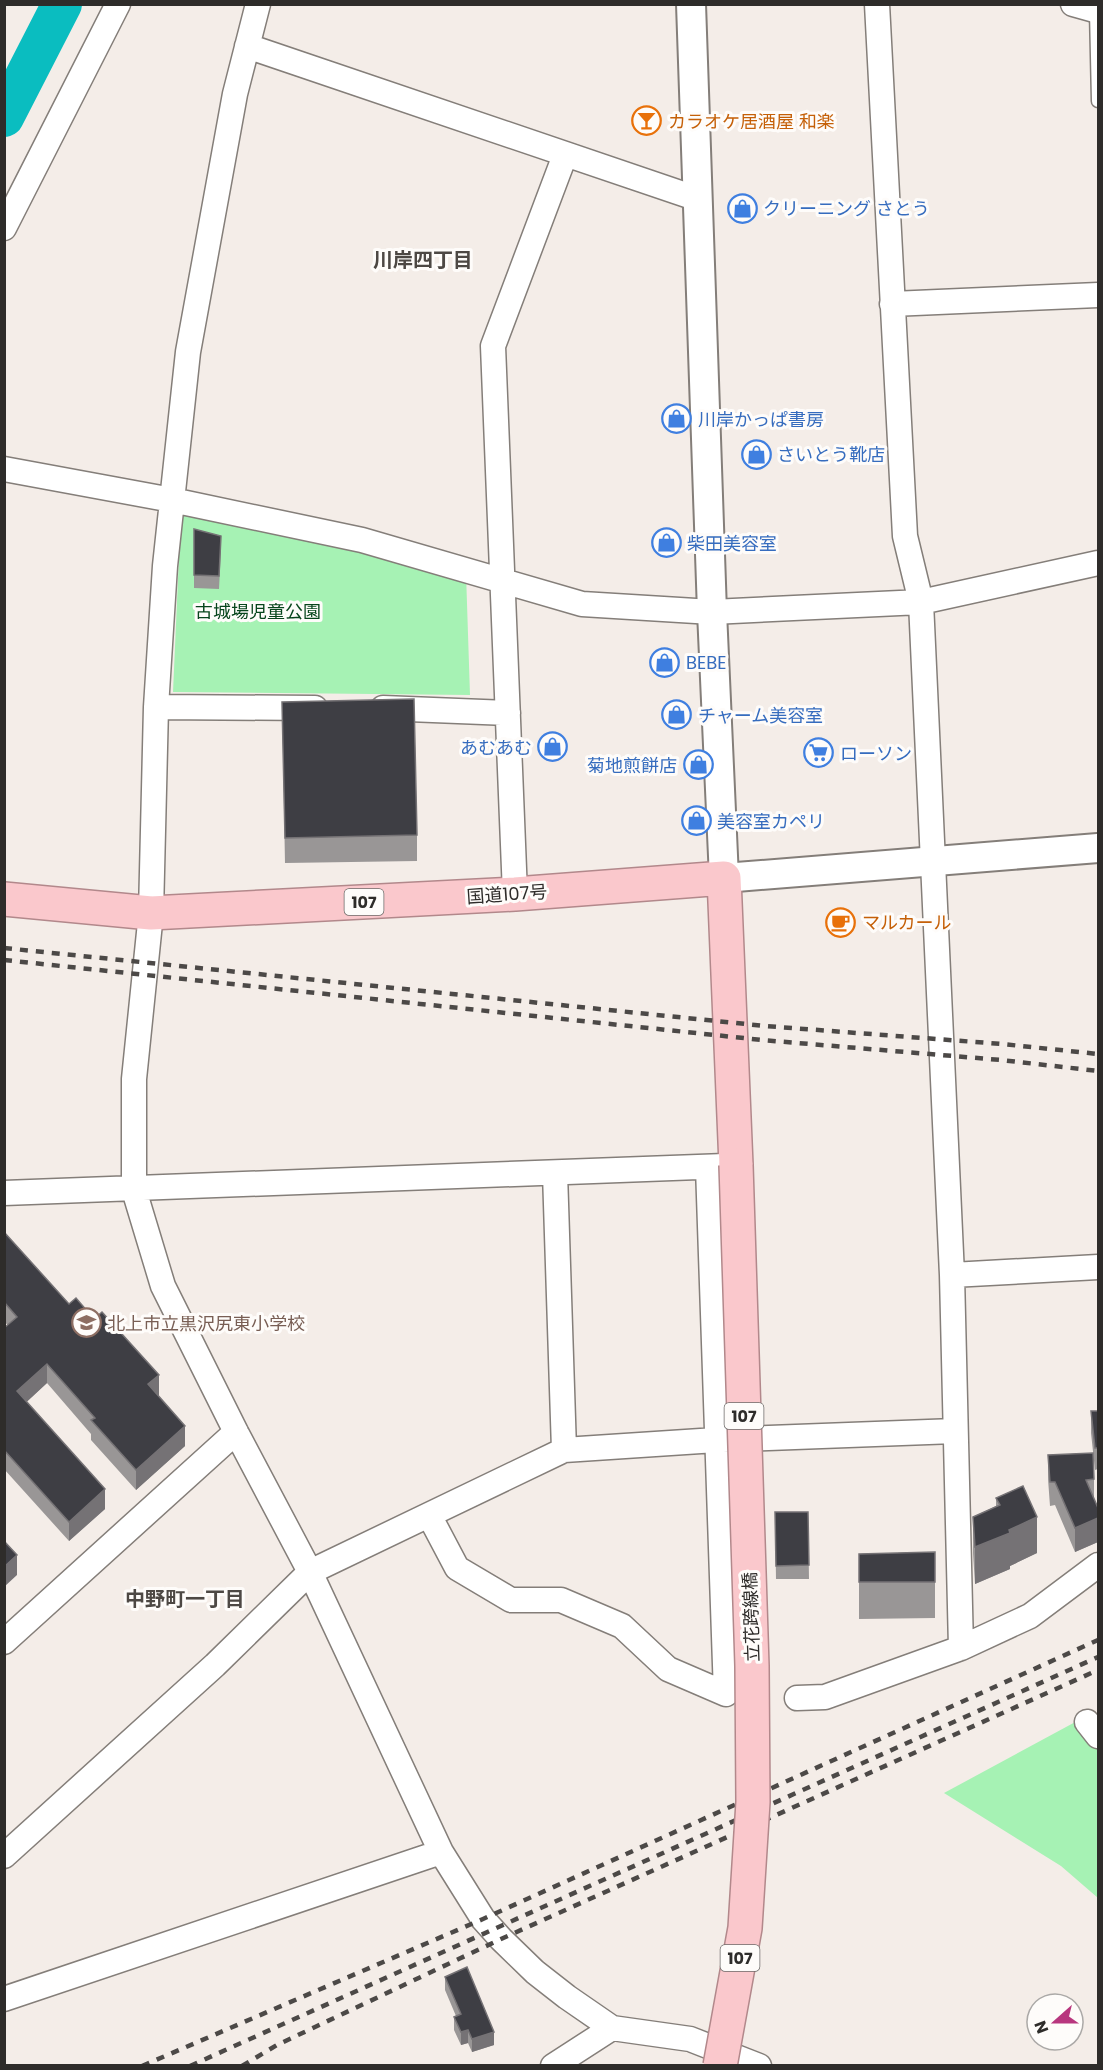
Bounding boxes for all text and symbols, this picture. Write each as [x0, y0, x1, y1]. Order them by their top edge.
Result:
bar icon: カラオケ居酒屋 和楽 [631, 105, 663, 137]
place label: カラオケ居酒屋 和楽 [668, 109, 835, 134]
shop icon: クリーニング さとう [726, 192, 758, 224]
place label: クリーニング さとう [763, 196, 930, 221]
district label: 川岸四丁目 [373, 246, 473, 274]
shop icon: 川岸かっぱ書房 [661, 403, 693, 435]
place label: 川岸かっぱ書房 [698, 407, 824, 432]
shop icon: さいとう靴店 [740, 438, 772, 470]
place label: さいとう靴店 [777, 442, 885, 467]
shop icon: 柴田美容室 [650, 527, 682, 559]
place label: 柴田美容室 [687, 531, 777, 556]
park label: 古城場児童公園 [195, 599, 321, 624]
shop icon: BEBE [649, 646, 681, 678]
place label: BEBE [686, 650, 727, 675]
shop icon: チャーム美容室 [661, 699, 693, 731]
place label: チャーム美容室 [698, 703, 823, 728]
shop icon: あむあむ [537, 731, 569, 763]
place label: あむあむ [460, 735, 532, 760]
supermarket icon: ローソン [803, 737, 835, 769]
place label: ローソン [840, 741, 912, 766]
shop icon: 菊地煎餅店 [682, 749, 714, 781]
place label: 菊地煎餅店 [587, 753, 677, 778]
shop icon: 美容室カペリ [680, 805, 712, 837]
place label: 美容室カペリ [717, 809, 825, 834]
street label: 国道107号 [466, 879, 548, 909]
road number: 107 [344, 889, 384, 915]
cafe icon: マルカール [825, 906, 857, 938]
place label: マルカール [862, 910, 951, 935]
school or university icon: 北上市立黒沢尻東小学校 [70, 1307, 102, 1339]
place label: 北上市立黒沢尻東小学校 [107, 1311, 305, 1336]
road number: 107 [724, 1403, 764, 1429]
street label: 立花跨線橋 [737, 1572, 765, 1662]
district label: 中野町一丁目 [125, 1585, 245, 1613]
road number: 107 [720, 1945, 760, 1971]
north arrow [1025, 1992, 1085, 2052]
text: N [1029, 2017, 1054, 2037]

